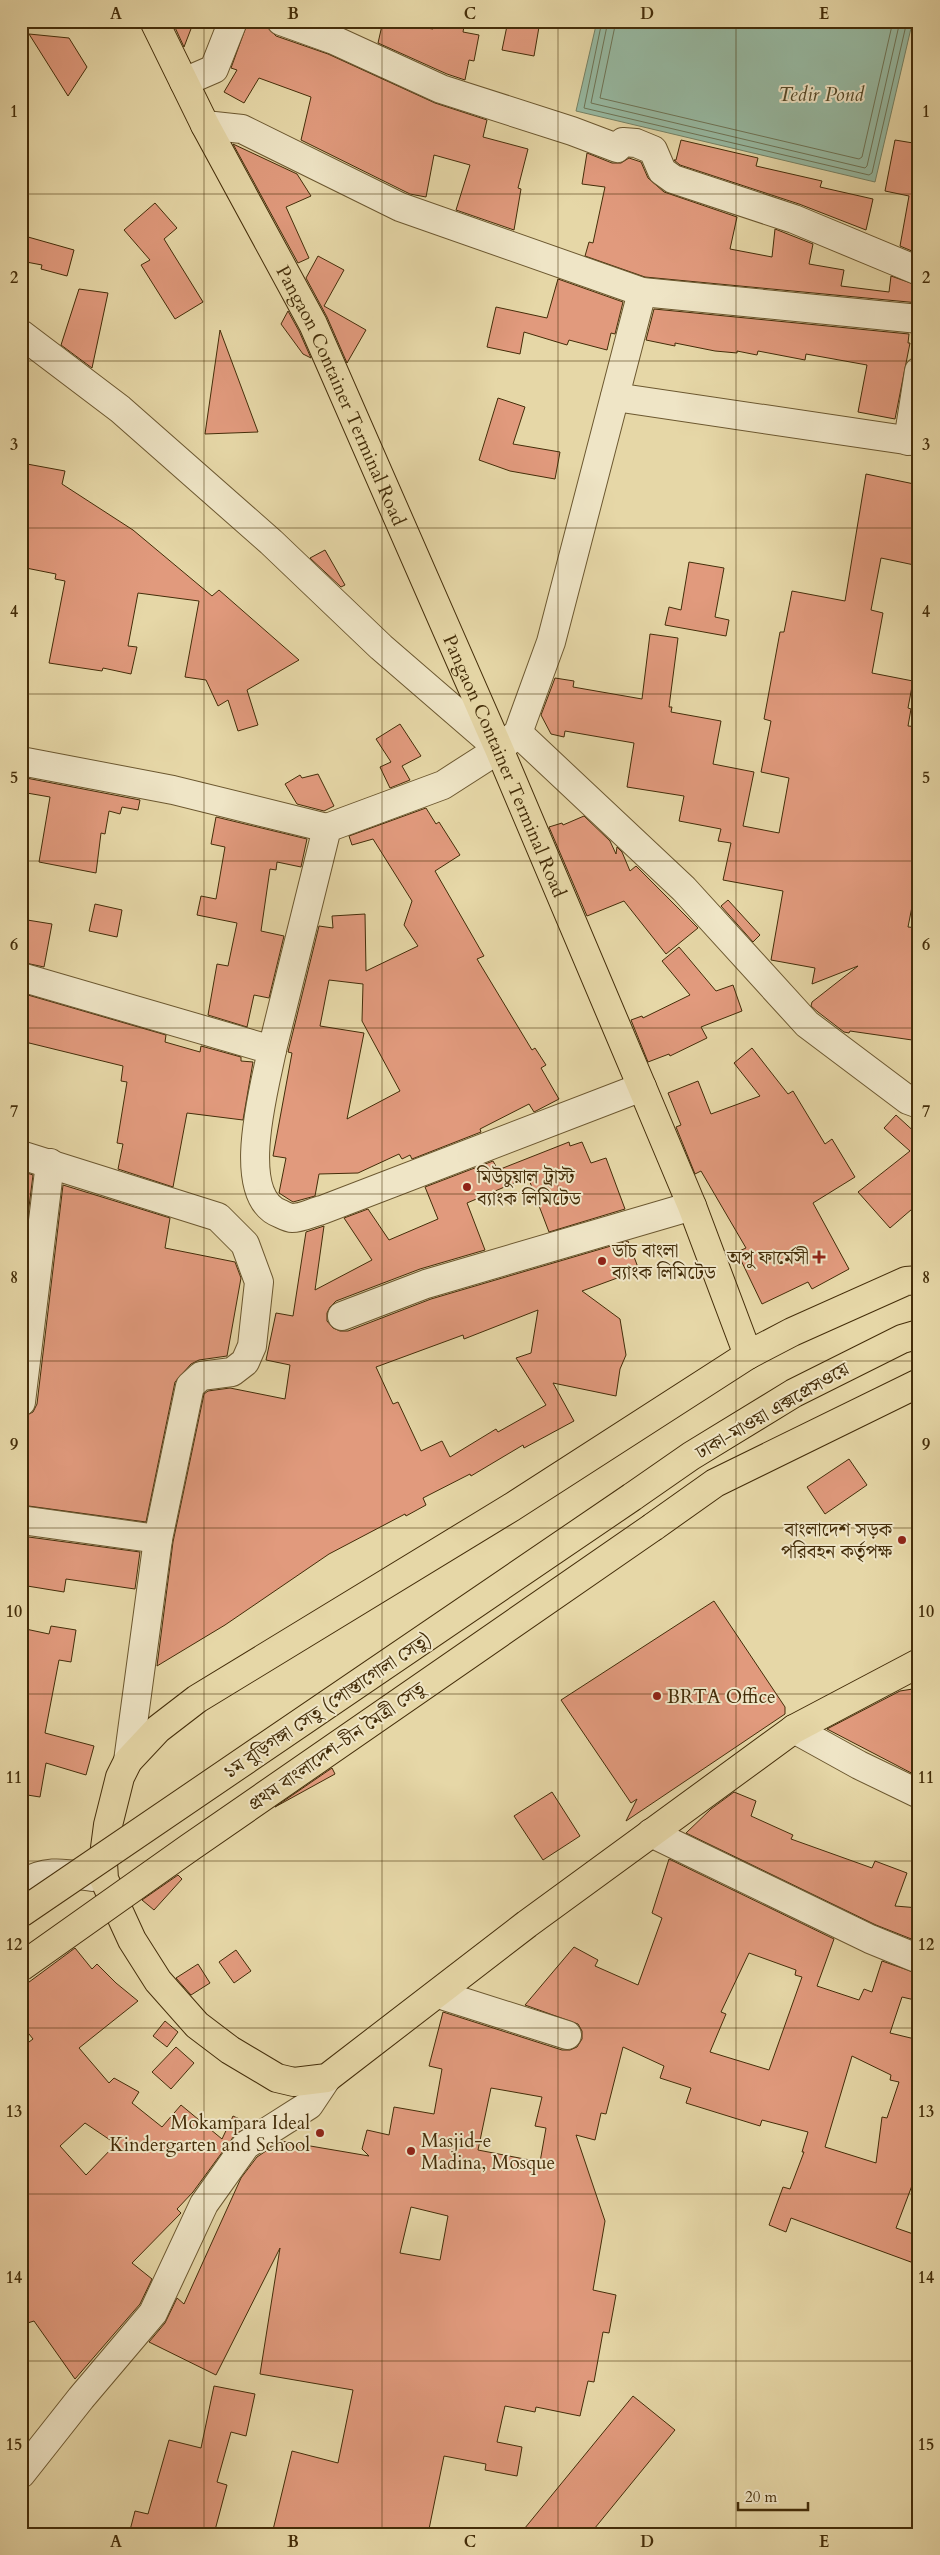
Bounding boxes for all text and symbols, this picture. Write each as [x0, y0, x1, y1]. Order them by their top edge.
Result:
text: A [110, 3, 122, 25]
text: B [287, 3, 299, 25]
text: C [464, 3, 476, 25]
text: D [640, 3, 654, 25]
text: E [819, 3, 829, 25]
water label: Tedir Pond [778, 81, 865, 108]
text: 1 [10, 101, 18, 123]
text: 1 [922, 101, 930, 123]
street label: Pangaon Container Terminal Road [270, 261, 412, 530]
text: 2 [10, 267, 18, 289]
text: 2 [922, 267, 930, 289]
text: 3 [10, 434, 18, 456]
text: 3 [922, 434, 930, 456]
text: 4 [10, 601, 18, 623]
text: 4 [922, 601, 930, 623]
street label: Pangaon Container Terminal Road [436, 631, 572, 902]
text: 5 [10, 767, 18, 789]
text: 5 [922, 767, 930, 789]
text: 6 [10, 934, 18, 956]
text: 6 [922, 934, 930, 956]
text: 7 [10, 1101, 18, 1123]
text: 7 [922, 1101, 930, 1123]
place label: মিউচুয়াল ট্রাস্ট ব্যাংক লিমিটেড [476, 1164, 582, 1212]
marker: মিউচুয়াল ট্রাস্ট ব্যাংক লিমিটেড [461, 1181, 473, 1193]
place label: ডাচ বাংলা ব্যাংক লিমিটেড [611, 1238, 717, 1286]
place label: অপু ফার্মেসী [726, 1245, 809, 1271]
marker: অপু ফার্মেসী [813, 1251, 825, 1263]
marker: ডাচ বাংলা ব্যাংক লিমিটেড [596, 1255, 608, 1267]
text: 8 [10, 1267, 18, 1289]
text: 8 [922, 1267, 930, 1289]
street label: ঢাকা-মাওয়া এক্সপ্রেসওয়ে [690, 1356, 855, 1466]
text: 9 [10, 1434, 18, 1456]
text: 9 [922, 1434, 930, 1456]
place label: বাংলাদেশ সড়ক পরিবহন কর্তৃপক্ষ [781, 1517, 893, 1565]
marker: বাংলাদেশ সড়ক পরিবহন কর্তৃপক্ষ [896, 1534, 908, 1546]
text: 10 [6, 1601, 22, 1623]
text: 10 [918, 1601, 934, 1623]
street label: ১ম বুড়িগঙ্গা সেতু (পোস্তাগোলা সেতু) [218, 1626, 437, 1785]
street label: প্রথম বাংলাদেশ-চীন মৈত্রী সেতু [243, 1675, 431, 1818]
place label: BRTA Office [667, 1684, 776, 1710]
marker: BRTA Office [651, 1690, 663, 1702]
text: 11 [6, 1767, 22, 1789]
text: 11 [918, 1767, 934, 1789]
text: 12 [6, 1934, 22, 1956]
text: 12 [918, 1934, 934, 1956]
text: 13 [6, 2101, 22, 2123]
text: 13 [918, 2101, 934, 2123]
place label: Mokampara Ideal Kindergarten and School [110, 2110, 310, 2158]
marker: Mokampara Ideal Kindergarten and School [314, 2127, 326, 2139]
place label: Masjid-e Madina, Mosque [421, 2128, 555, 2176]
marker: Masjid-e Madina, Mosque [405, 2145, 417, 2157]
text: 14 [6, 2267, 22, 2289]
text: 14 [918, 2267, 934, 2289]
text: 15 [6, 2434, 22, 2456]
text: 15 [918, 2434, 934, 2456]
scale bar [738, 2480, 808, 2512]
text: 20 m [745, 2487, 777, 2507]
text: A [110, 2531, 122, 2553]
text: B [287, 2531, 299, 2553]
text: C [464, 2531, 476, 2553]
text: D [640, 2531, 654, 2553]
text: E [819, 2531, 829, 2553]

